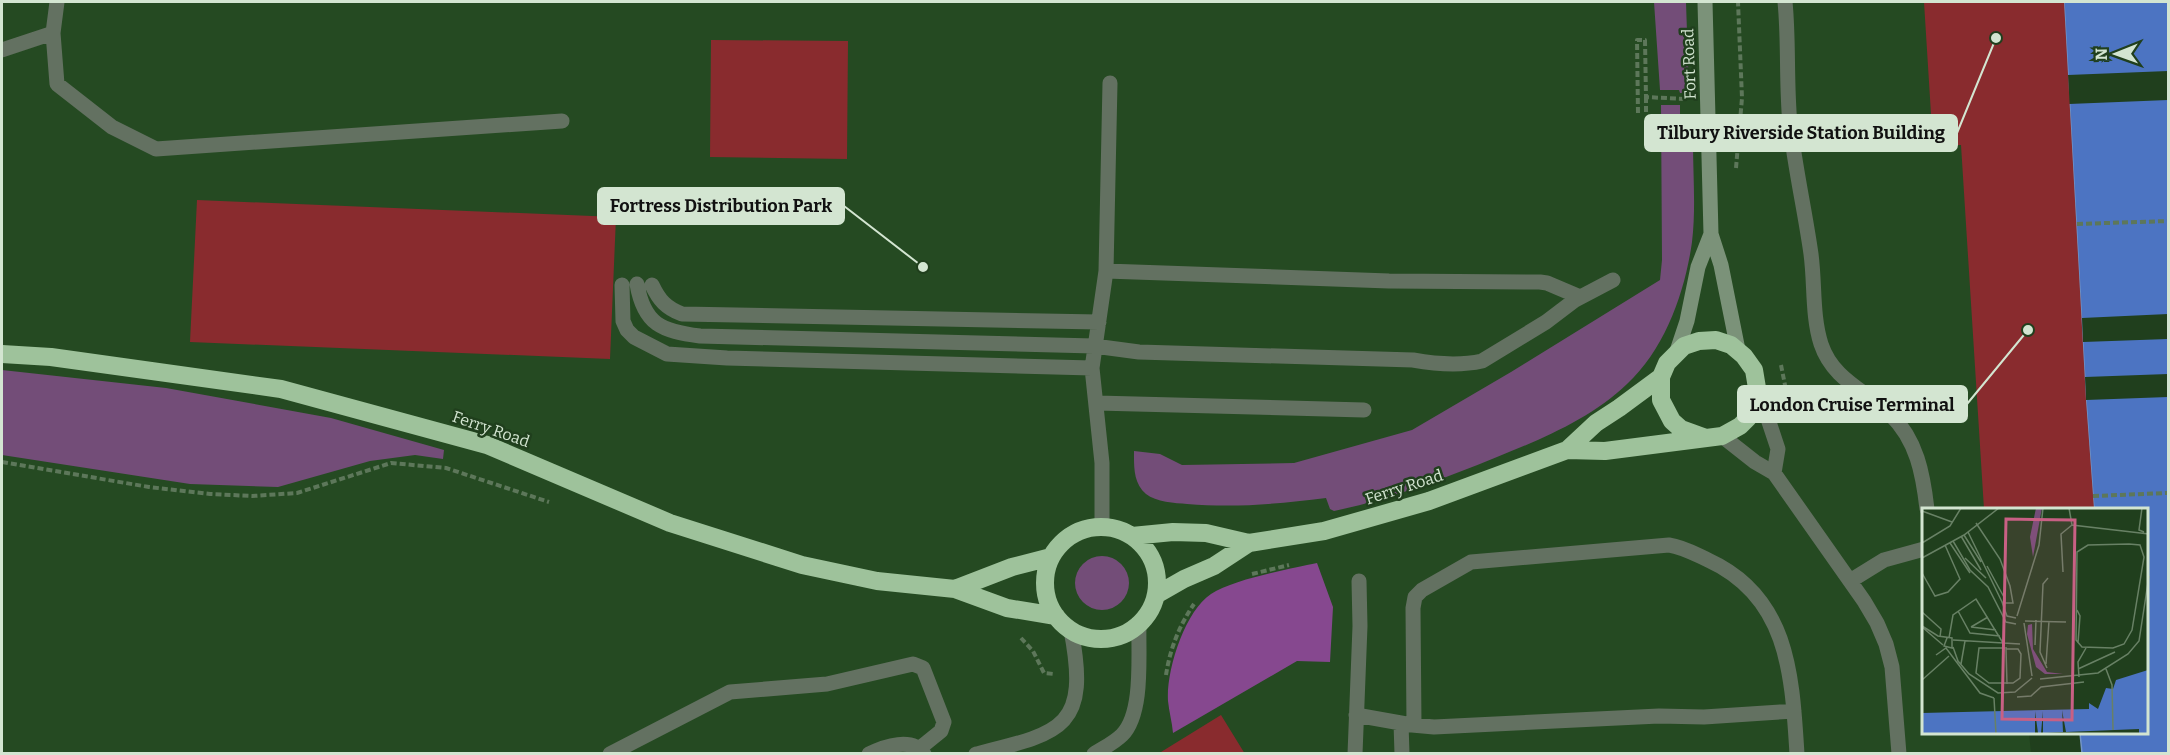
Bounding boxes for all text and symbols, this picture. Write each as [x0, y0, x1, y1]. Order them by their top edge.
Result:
north arrow [2086, 24, 2146, 84]
street label: Fort Road [1678, 28, 1700, 100]
text: N [2092, 48, 2111, 61]
callout: Tilbury Riverside Station Building [1645, 115, 1957, 151]
text: Tilbury Riverside Station Building [1657, 122, 1946, 144]
callout: Fortress Distribution Park [598, 188, 844, 224]
text: Fortress Distribution Park [610, 195, 832, 217]
callout: London Cruise Terminal [1738, 386, 1967, 422]
text: London Cruise Terminal [1749, 394, 1955, 416]
street label: Ferry Road [450, 407, 533, 451]
street label: Ferry Road [1363, 465, 1446, 508]
inset map [1922, 508, 2149, 734]

